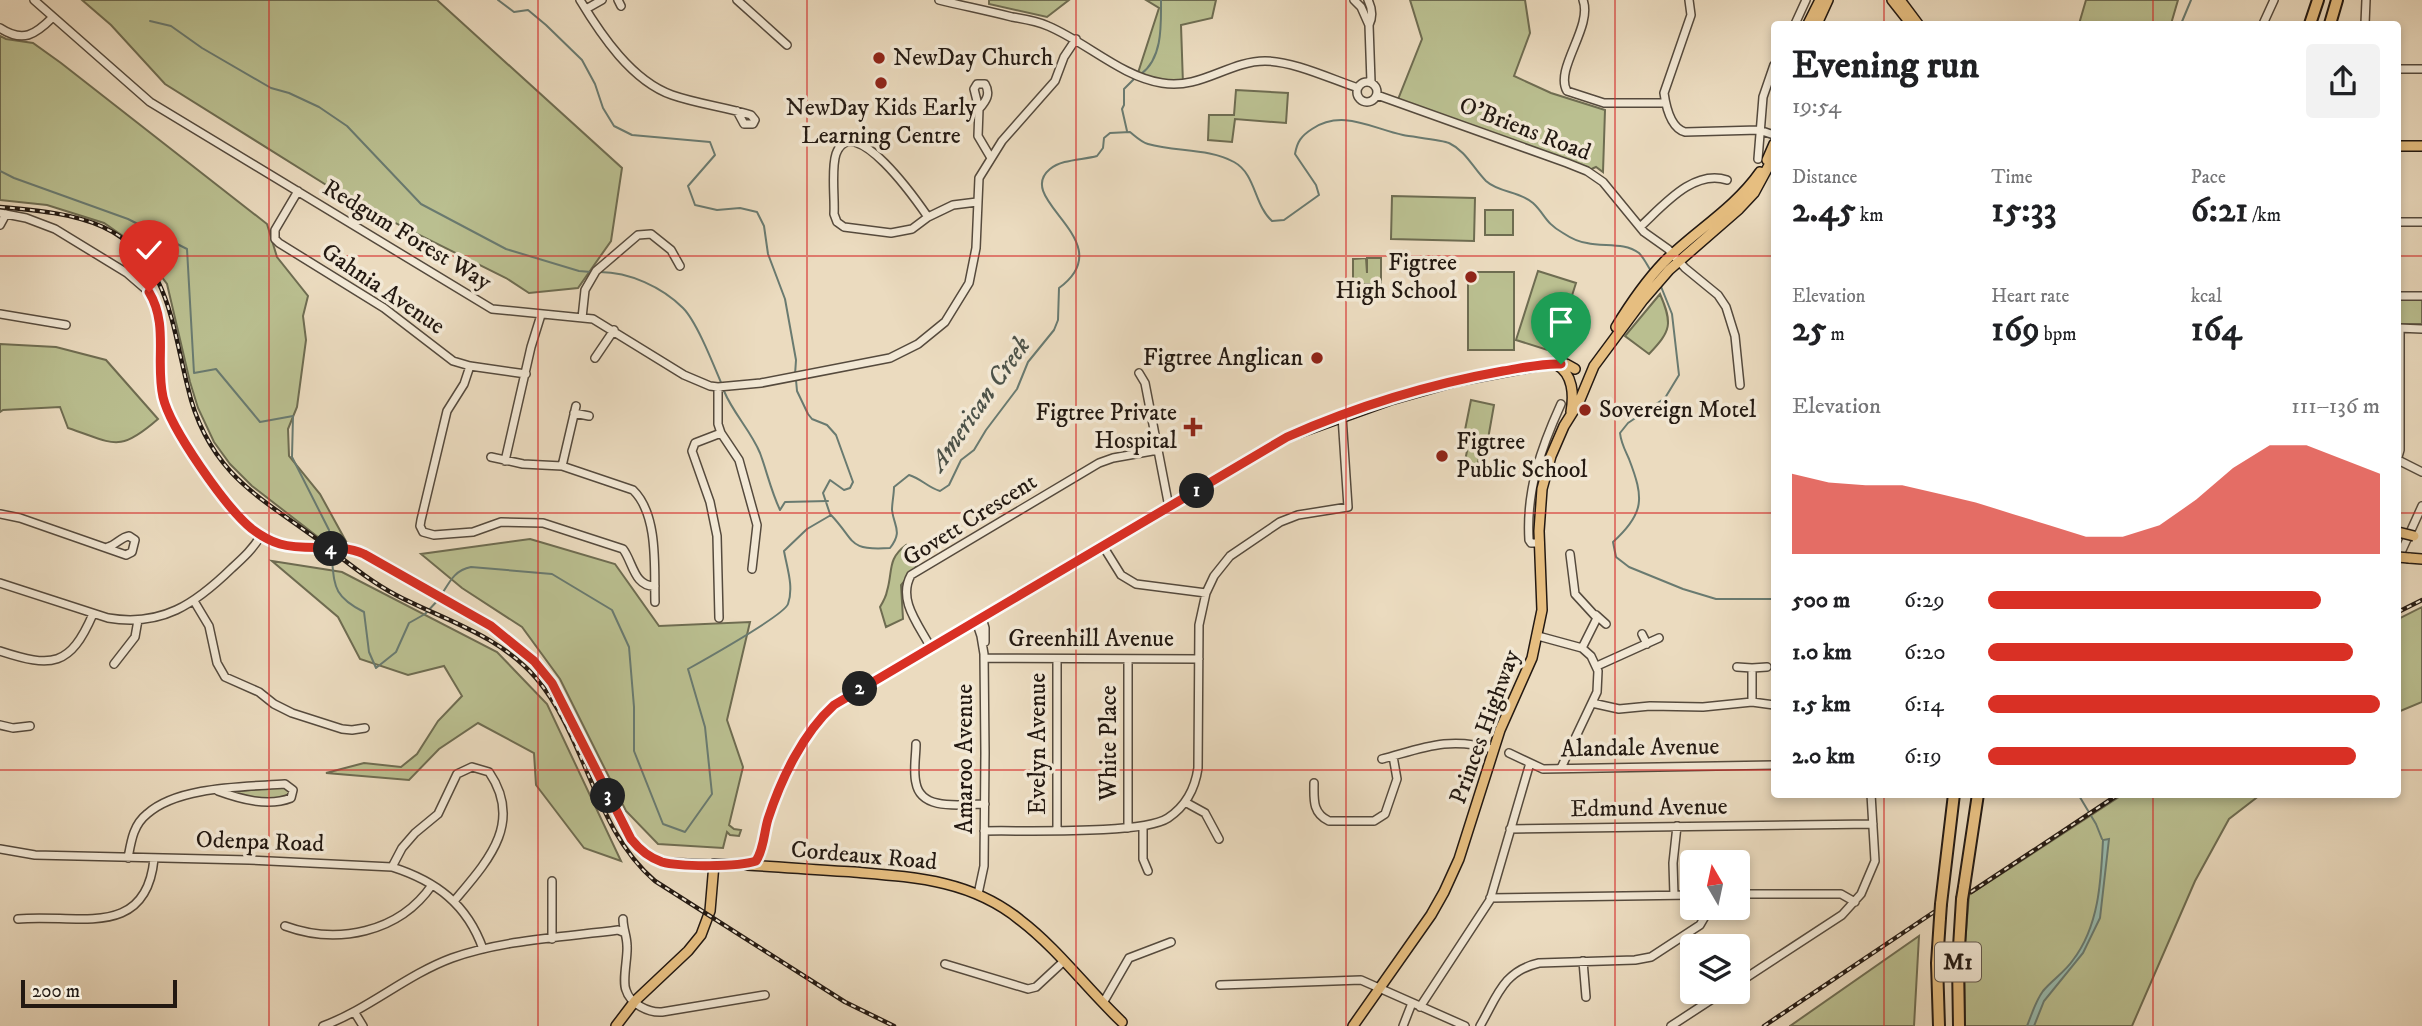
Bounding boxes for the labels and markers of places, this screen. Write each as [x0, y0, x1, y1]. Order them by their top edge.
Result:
place label: NewDay Church [893, 43, 1054, 73]
marker: NewDay Church [871, 50, 887, 66]
marker: NewDay Kids Early Learning Centre [873, 75, 889, 91]
place label: NewDay Kids Early Learning Centre [786, 93, 977, 151]
pin [119, 220, 179, 292]
place label: Figtree High School [1335, 248, 1458, 306]
marker: Figtree High School [1463, 269, 1479, 285]
pin [1531, 292, 1591, 364]
place label: Figtree Anglican [1143, 343, 1303, 373]
marker: Figtree Anglican [1309, 350, 1325, 366]
place label: Sovereign Motel [1599, 395, 1757, 425]
place label: Figtree Private Hospital [1035, 398, 1178, 456]
marker: Sovereign Motel [1577, 402, 1593, 418]
marker: Figtree Private Hospital [1183, 417, 1203, 437]
place label: Figtree Public School [1456, 427, 1588, 485]
marker: Figtree Public School [1434, 448, 1450, 464]
pin: 1 [1180, 474, 1214, 508]
pin: 4 [314, 532, 348, 566]
pin: 2 [842, 672, 878, 706]
pin: 3 [590, 778, 626, 814]

